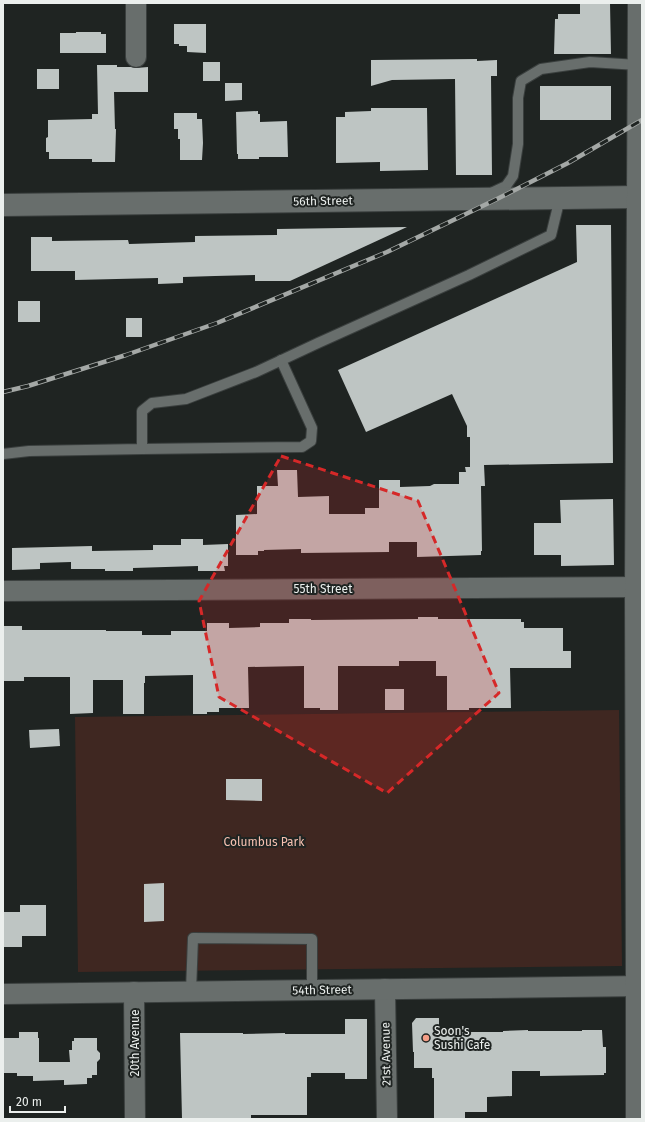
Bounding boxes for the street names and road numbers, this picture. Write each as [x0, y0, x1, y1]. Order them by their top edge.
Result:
street label: 56th Street [293, 193, 354, 209]
street label: 55th Street [294, 582, 353, 596]
street label: 54th Street [292, 982, 353, 998]
street label: 20th Avenue [128, 1009, 142, 1077]
street label: 21st Avenue [378, 1022, 394, 1086]

